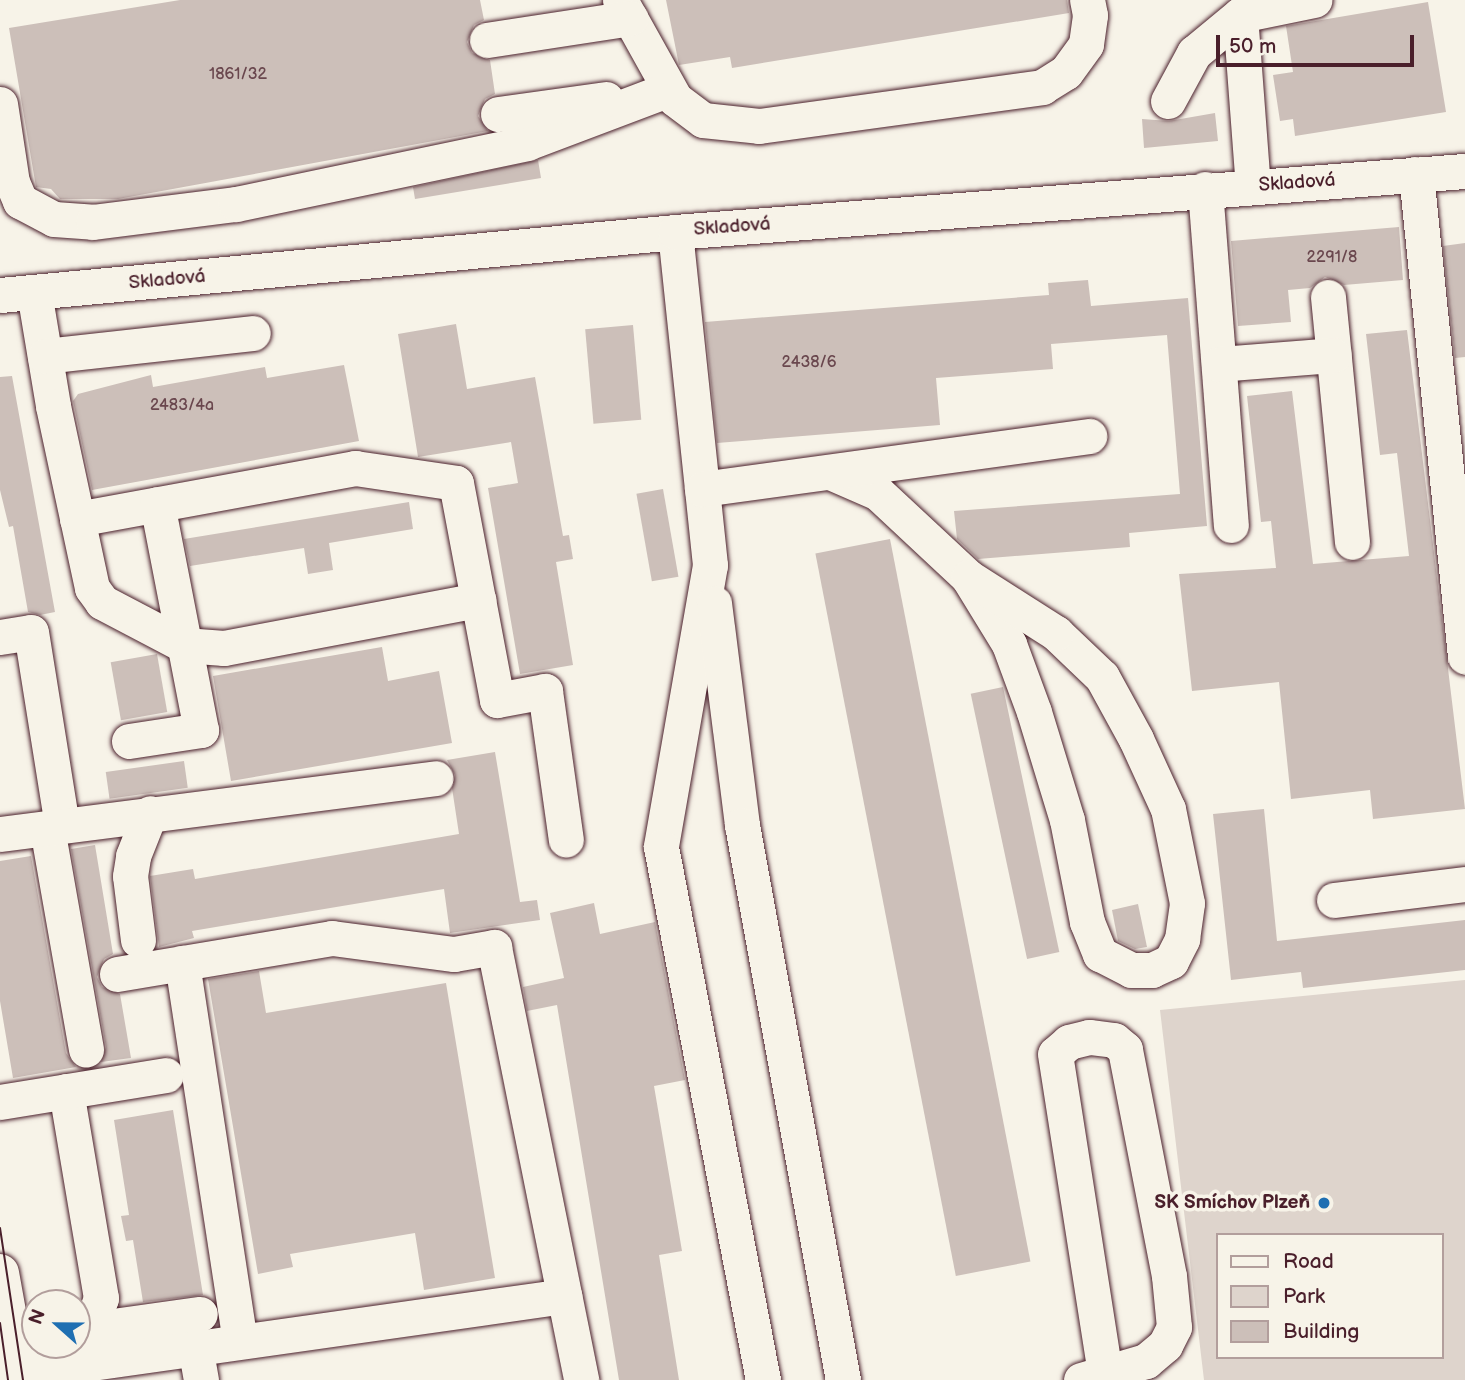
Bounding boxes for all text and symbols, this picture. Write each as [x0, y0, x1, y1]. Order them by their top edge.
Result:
scale bar [1220, 21, 1418, 65]
text: 50 m [1229, 34, 1276, 59]
house number: 1861/32 [209, 65, 267, 85]
street label: Skladová [1258, 169, 1336, 197]
street label: Skladová [693, 213, 771, 241]
house number: 2291/8 [1307, 248, 1357, 268]
street label: Skladová [128, 265, 206, 295]
house number: 2438/6 [781, 353, 837, 373]
house number: 2483/4a [150, 396, 214, 416]
place label: SK Smíchov Plzeň [1155, 1192, 1310, 1214]
marker: SK Smíchov Plzeň [1316, 1195, 1332, 1211]
legend [1216, 1233, 1444, 1359]
text: Road [1283, 1249, 1334, 1274]
text: Park [1283, 1284, 1325, 1309]
north arrow [21, 1289, 91, 1359]
text: N [25, 1306, 51, 1328]
text: Building [1283, 1319, 1359, 1344]

